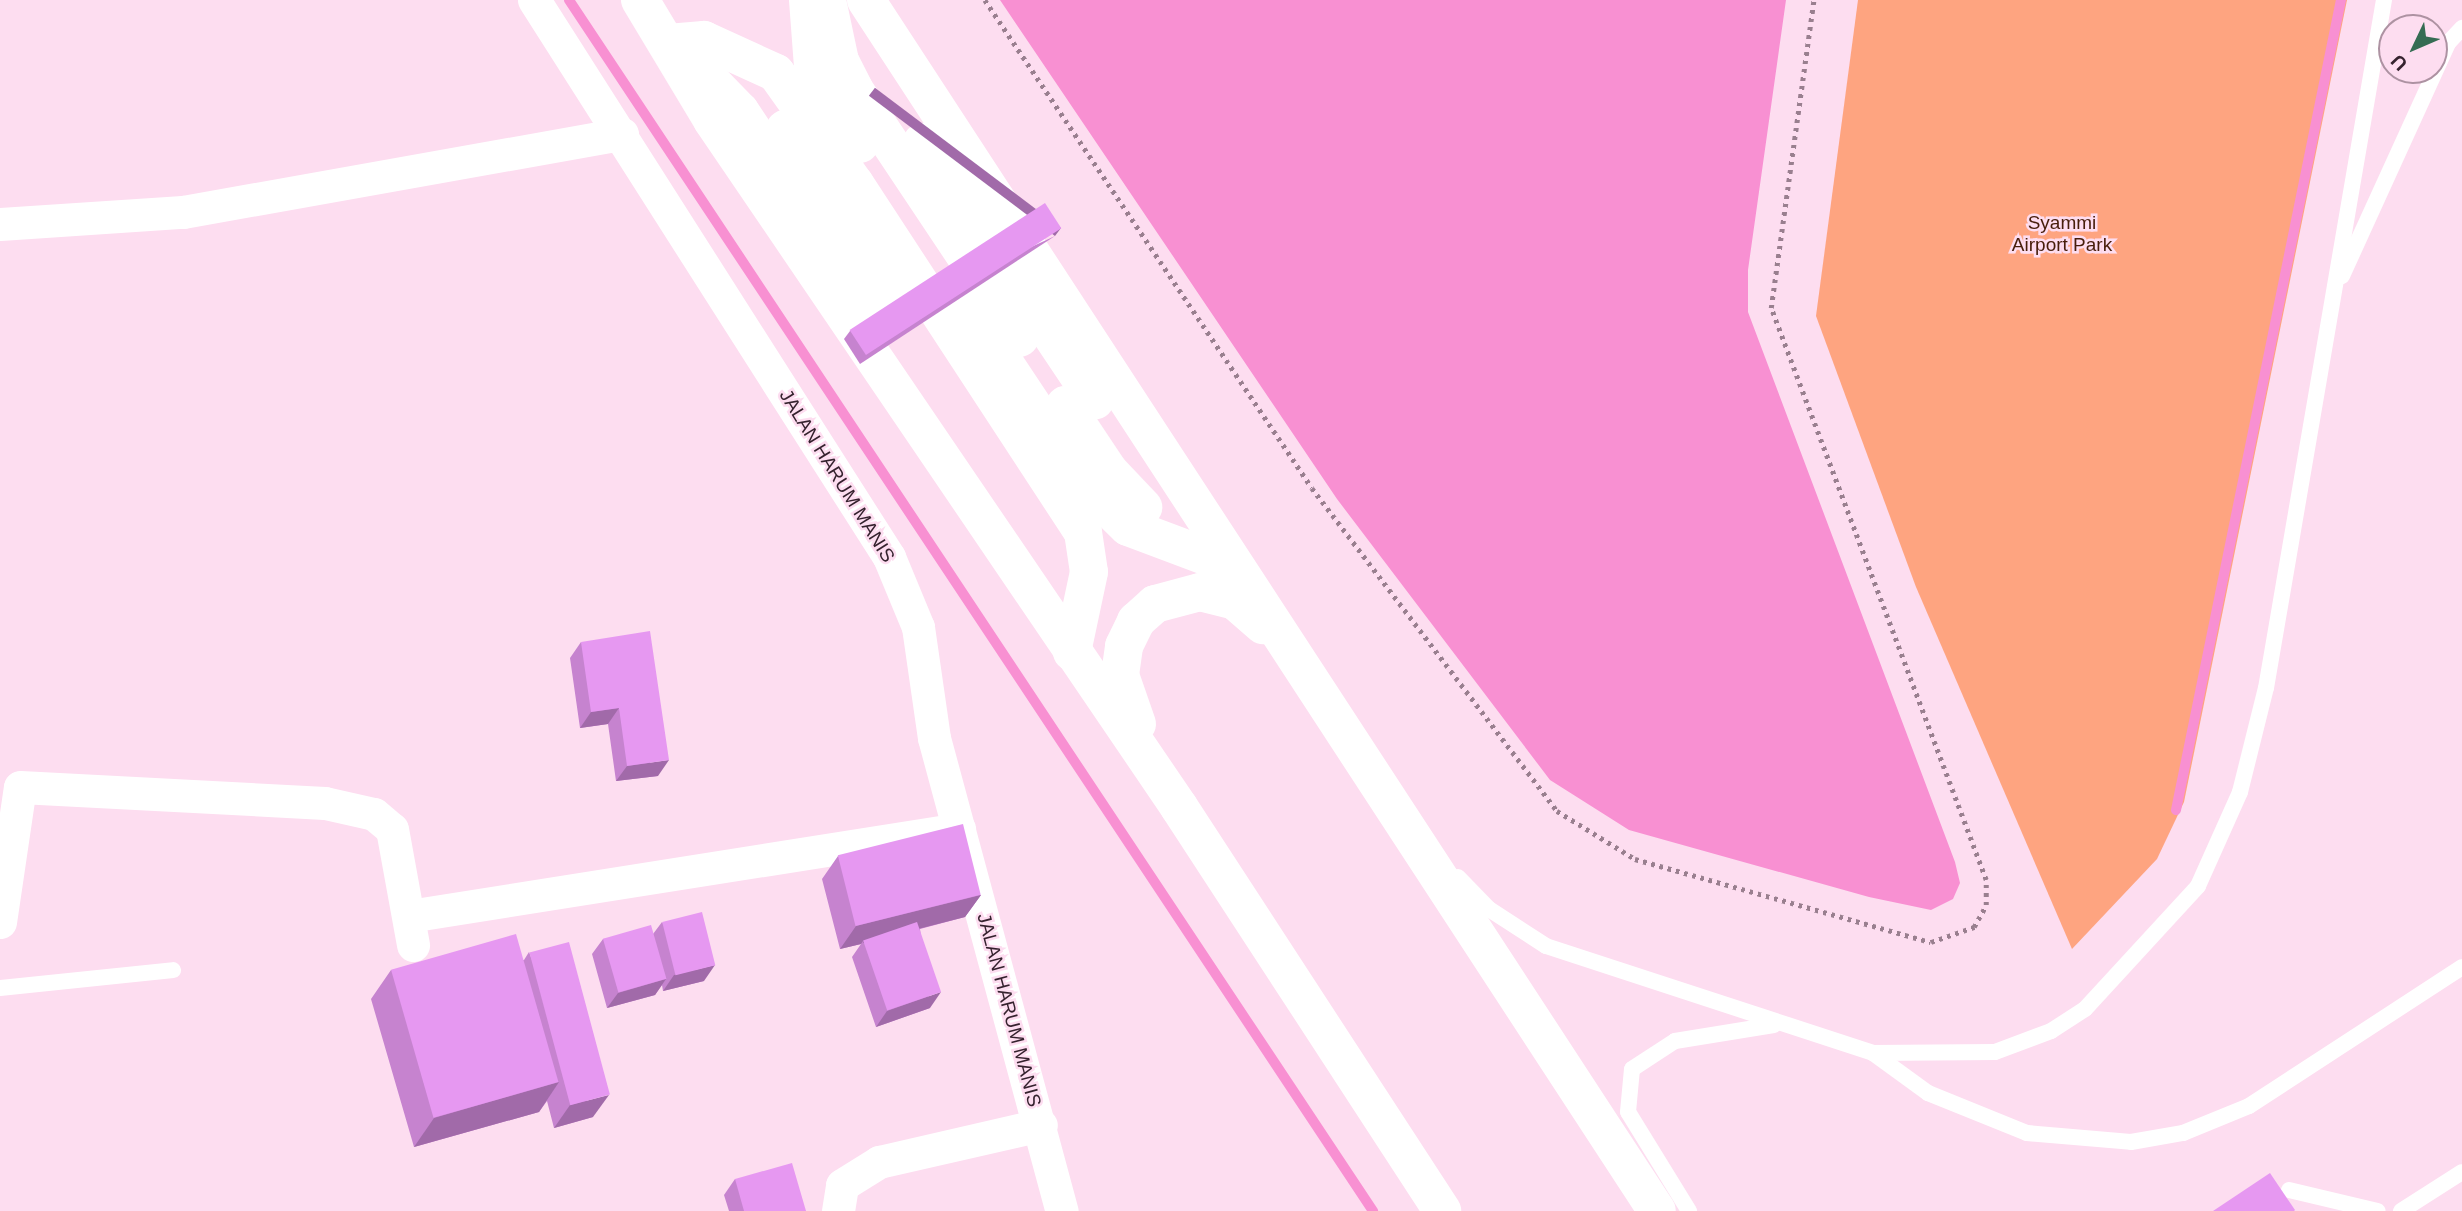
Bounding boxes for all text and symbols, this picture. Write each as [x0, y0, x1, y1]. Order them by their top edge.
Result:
north arrow [2378, 14, 2448, 84]
text: U [2387, 50, 2411, 75]
park label: Syammi Airport Park [2012, 212, 2112, 256]
street label: JALAN HARUM MANIS [774, 385, 900, 567]
street label: JALAN HARUM MANIS [972, 911, 1046, 1109]

